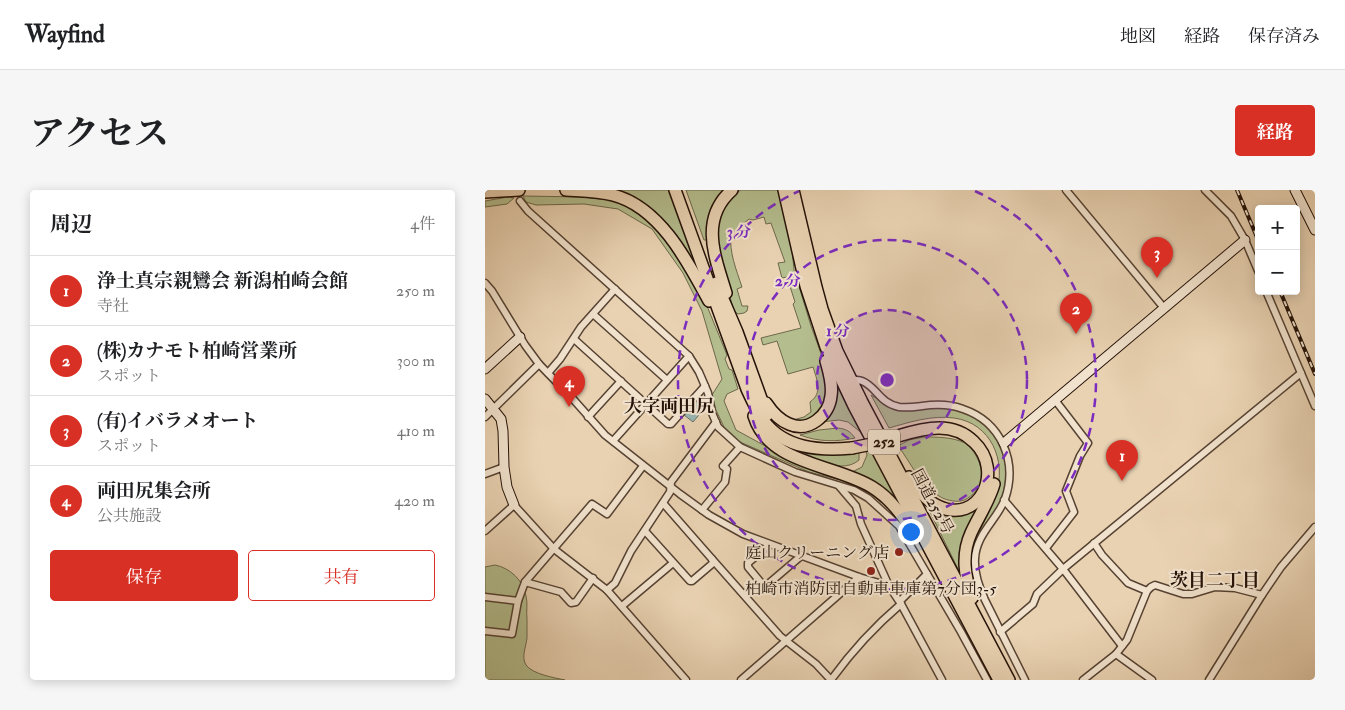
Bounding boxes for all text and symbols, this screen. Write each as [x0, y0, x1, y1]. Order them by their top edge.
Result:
text: Wayfind [25, 19, 105, 50]
text: 地図 [1120, 25, 1156, 48]
text: 経路 [1184, 25, 1220, 48]
text: 保存済み [1248, 25, 1320, 48]
button: 経路 [1235, 105, 1315, 156]
text: アクセス [30, 112, 169, 156]
map controls [1255, 205, 1300, 295]
button: + [1255, 205, 1300, 250]
text: 周辺 [50, 211, 92, 238]
text: 4件 [410, 214, 435, 234]
text: 3 分 [727, 223, 751, 242]
pin: 3 [1141, 237, 1173, 278]
button: − [1255, 250, 1300, 295]
text: 浄土真宗親鸞会 新潟柏崎会館 [97, 269, 348, 293]
text: 2 分 [775, 272, 801, 291]
text: 1 [63, 281, 69, 301]
text: 250 m [396, 281, 435, 301]
pin: 2 [1060, 293, 1092, 334]
text: 寺社 [97, 296, 129, 316]
text: 1 分 [826, 322, 850, 341]
text: (株)カナモト柏崎営業所 [97, 339, 297, 363]
text: 2 [62, 351, 70, 371]
text: 300 m [397, 351, 435, 371]
text: スポット [97, 366, 161, 386]
pin: 4 [553, 366, 585, 407]
centre of rings [878, 371, 896, 389]
district label: 大字両田尻 [624, 395, 714, 418]
text: (有)イバラメオート [97, 409, 258, 433]
text: 3 [63, 421, 69, 441]
text: 410 m [397, 421, 435, 441]
road number: 252 [868, 430, 900, 454]
text: スポット [97, 436, 161, 456]
pin: 1 [1106, 440, 1138, 481]
street label: 国道252号 [907, 465, 958, 538]
text: 両田尻集会所 [97, 479, 211, 503]
text: 4 [62, 491, 70, 511]
text: 420 m [394, 491, 435, 511]
text: 公共施設 [97, 506, 161, 526]
your location [898, 519, 924, 545]
place label: 庭山クリーニング店 [745, 543, 889, 563]
marker: 庭山クリーニング店 [893, 546, 905, 558]
button: 保存 [50, 550, 238, 601]
button: 共有 [248, 550, 435, 601]
marker: 柏崎市消防団自動車車庫第7分団3-5 [865, 565, 877, 577]
district label: 茨目二丁目 [1170, 569, 1260, 592]
place label: 柏崎市消防団自動車車庫第7分団3-5 [745, 579, 997, 599]

